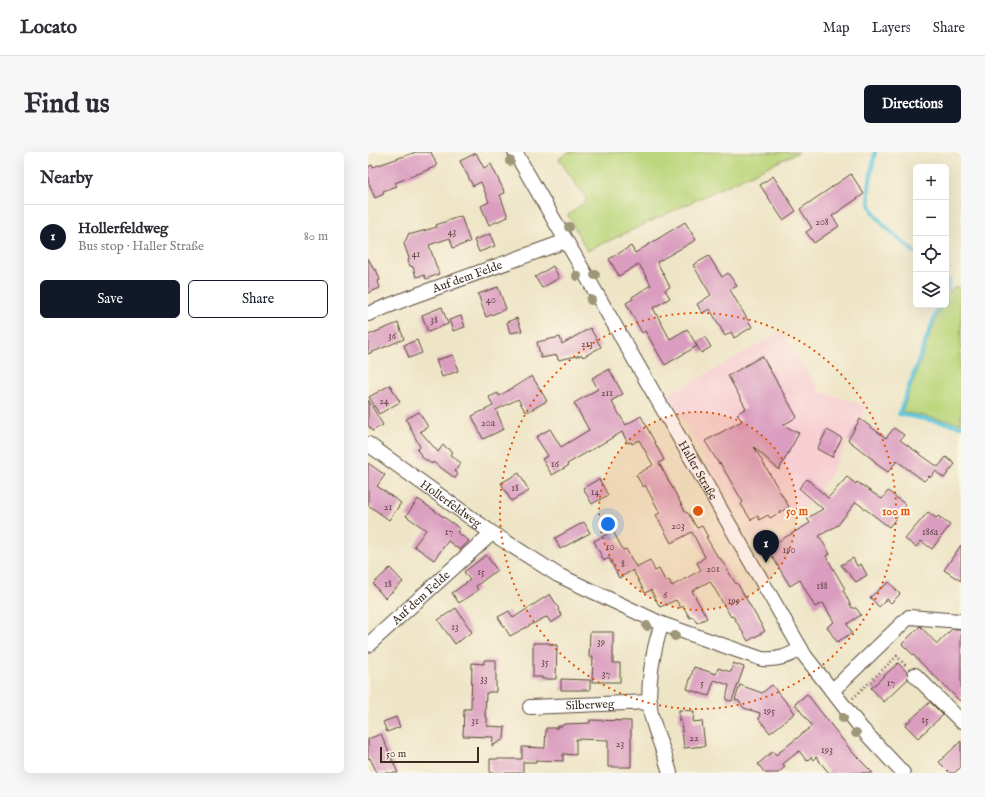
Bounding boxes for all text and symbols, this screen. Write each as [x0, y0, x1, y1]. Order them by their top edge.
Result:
text: Locato [20, 16, 77, 40]
text: Map [823, 19, 850, 37]
text: Layers [872, 19, 911, 37]
text: Share [933, 19, 965, 37]
button: Directions [864, 85, 961, 123]
text: Find us [24, 87, 110, 122]
map controls [913, 164, 949, 308]
button: + [913, 164, 949, 200]
text: Nearby [40, 168, 93, 189]
button: − [913, 200, 949, 236]
house number: 208 [815, 216, 829, 229]
text: Hollerfeldweg [78, 219, 168, 238]
house number: 43 [448, 226, 457, 239]
text: 1 [51, 228, 55, 245]
text: 80 m [304, 228, 328, 245]
button: locate [913, 236, 949, 272]
text: Bus stop · Haller Straße [78, 238, 204, 255]
house number: 41 [412, 248, 421, 261]
street label: Auf dem Felde [429, 257, 505, 297]
button: layers [913, 272, 949, 308]
button: Save [40, 280, 180, 318]
button: Share [188, 280, 328, 318]
house number: 40 [486, 294, 496, 307]
house number: 38 [430, 314, 438, 327]
house number: 36 [388, 330, 397, 343]
house number: 213 [581, 338, 593, 351]
house number: 211 [601, 387, 613, 400]
house number: 24 [379, 395, 389, 408]
house number: 20a [481, 417, 496, 430]
street label: Haller Straße [675, 438, 721, 503]
house number: 16 [551, 458, 560, 471]
street label: Hollerfeldweg [417, 477, 485, 531]
house number: 18 [511, 482, 519, 495]
house number: 14 [591, 486, 599, 499]
house number: 21 [384, 501, 392, 514]
centre of rings [691, 504, 705, 518]
text: 50 m [786, 504, 809, 519]
text: 100 m [882, 504, 911, 519]
your location [598, 514, 618, 534]
house number: 203 [671, 520, 685, 533]
house number: 17 [445, 526, 454, 539]
house number: 186a [922, 526, 939, 539]
pin: 1 [753, 530, 779, 563]
house number: 10 [606, 541, 614, 554]
house number: 190 [782, 544, 796, 557]
house number: 8 [621, 558, 625, 571]
house number: 201 [706, 563, 720, 576]
house number: 15 [477, 566, 485, 579]
street label: Auf dem Felde [388, 567, 454, 629]
house number: 18 [384, 578, 392, 591]
house number: 188 [816, 580, 828, 593]
house number: 6 [663, 589, 668, 602]
house number: 199 [728, 595, 740, 608]
house number: 13 [451, 621, 459, 634]
house number: 39 [597, 636, 605, 649]
house number: 35 [541, 656, 549, 669]
house number: 37 [602, 668, 611, 681]
house number: 33 [480, 673, 488, 686]
house number: 5 [700, 677, 704, 690]
house number: 17 [887, 677, 896, 690]
street label: Silberweg [565, 696, 615, 714]
house number: 195 [763, 705, 775, 718]
house number: 15 [921, 714, 929, 727]
house number: 31 [471, 715, 479, 728]
house number: 22 [689, 732, 699, 745]
house number: 23 [616, 738, 624, 751]
house number: 193 [821, 744, 833, 757]
scale bar [380, 745, 479, 764]
text: 50 m [386, 747, 406, 761]

